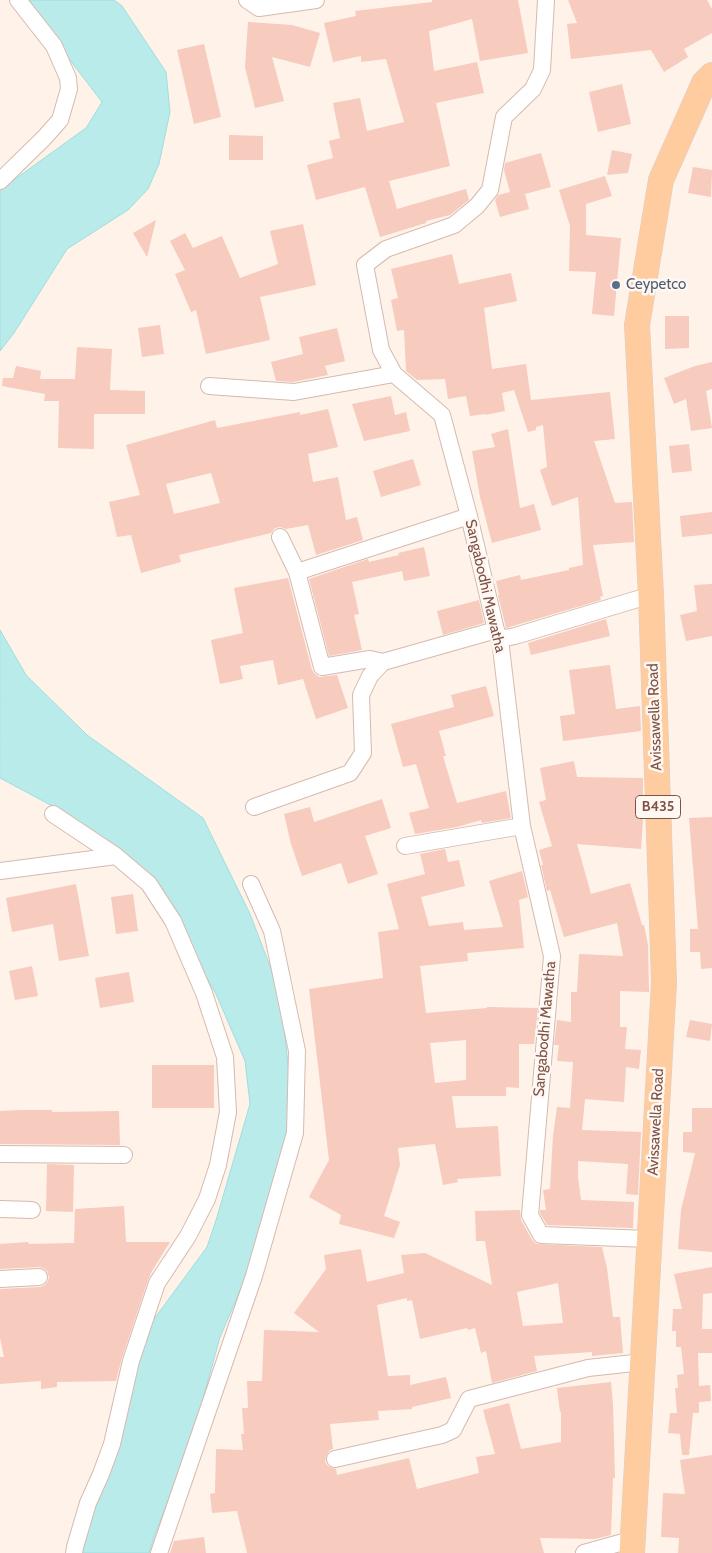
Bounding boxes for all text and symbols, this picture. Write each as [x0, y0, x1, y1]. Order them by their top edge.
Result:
place label: Ceypetco [626, 276, 686, 294]
marker: Ceypetco [610, 279, 622, 291]
street label: Sangabodhi Mawatha [461, 518, 509, 654]
street label: Avissawella Road [644, 663, 666, 771]
road number: B435 [636, 796, 680, 819]
street label: Sangabodhi Mawatha [530, 961, 560, 1097]
street label: Avissawella Road [644, 1068, 668, 1176]

